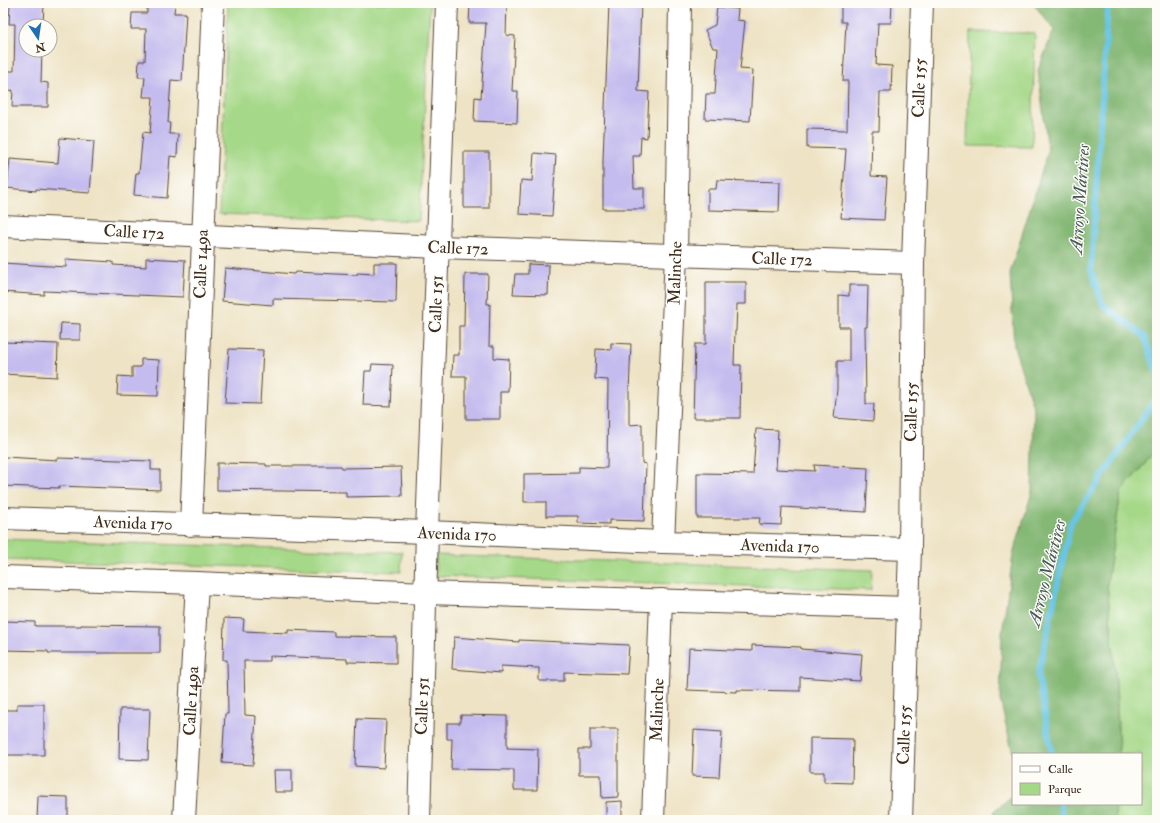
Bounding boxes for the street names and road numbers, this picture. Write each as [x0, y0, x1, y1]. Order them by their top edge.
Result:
street label: Calle 155 [907, 57, 931, 118]
street label: Calle 172 [103, 220, 165, 244]
street label: Calle 149a [189, 228, 213, 299]
street label: Calle 172 [427, 236, 489, 260]
street label: Malinche [663, 241, 687, 305]
street label: Calle 172 [751, 247, 813, 271]
street label: Calle 151 [424, 275, 448, 333]
street label: Calle 155 [900, 381, 922, 442]
street label: Avenida 170 [92, 511, 173, 535]
street label: Avenida 170 [416, 522, 497, 546]
street label: Avenida 170 [739, 534, 820, 558]
street label: Calle 149a [179, 665, 203, 736]
street label: Calle 151 [410, 677, 434, 735]
street label: Malinche [645, 678, 669, 742]
street label: Calle 155 [892, 704, 916, 765]

